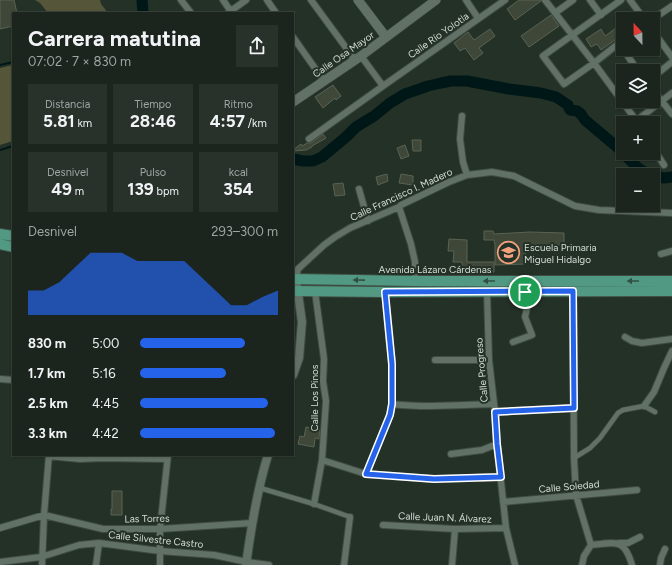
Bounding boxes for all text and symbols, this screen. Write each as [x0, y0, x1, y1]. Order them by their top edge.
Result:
street label: Calle Río Yolotla [405, 9, 471, 61]
north arrow [616, 12, 660, 56]
map controls [616, 12, 660, 212]
text: Carrera matutina [28, 25, 201, 52]
button: share [236, 25, 278, 67]
street label: Calle Osa Mayor [310, 28, 377, 81]
text: 07:02 · 7 × 830 m [28, 54, 131, 69]
button: layers [616, 64, 660, 108]
text: Distancia [45, 98, 90, 111]
text: Tiempo [135, 98, 171, 111]
text: Ritmo [224, 98, 253, 111]
text: 5.81 [43, 111, 75, 131]
text: 28:46 [130, 111, 176, 131]
text: 4:57 [210, 111, 245, 131]
button: + [616, 116, 660, 160]
text: km [75, 117, 92, 130]
text: /km [245, 117, 267, 130]
street label: Calle Francisco I. Madero [348, 165, 455, 224]
text: Desnivel [47, 166, 88, 179]
text: Pulso [140, 166, 166, 179]
text: kcal [229, 166, 248, 179]
button: − [616, 168, 660, 212]
text: 49 [51, 179, 72, 199]
text: 139 [127, 179, 154, 199]
text: 354 [223, 179, 253, 199]
text: m [72, 185, 84, 198]
text: bpm [154, 185, 179, 198]
text: Desnivel [28, 224, 77, 239]
text: 293–300 m [211, 224, 278, 239]
school or university icon: Escuela Primaria Miguel Hidalgo [495, 240, 521, 266]
place label: Escuela Primaria Miguel Hidalgo [524, 241, 597, 266]
street label: Avenida Lázaro Cárdenas [379, 263, 492, 276]
pin [508, 275, 542, 309]
one-way arrow [352, 277, 365, 283]
one-way arrow [482, 278, 495, 284]
one-way arrow [626, 278, 639, 284]
icon: arrive [514, 281, 536, 303]
text: 830 m [28, 336, 66, 351]
text: 5:00 [92, 336, 119, 351]
street label: Calle Progreso [472, 337, 491, 403]
street label: Calle Los Pinos [308, 364, 321, 431]
text: 1.7 km [28, 366, 65, 381]
text: 5:16 [92, 366, 116, 381]
text: 2.5 km [28, 396, 68, 411]
text: 4:45 [92, 396, 119, 411]
text: 3.3 km [28, 426, 67, 441]
text: 4:42 [92, 426, 119, 441]
street label: Calle Soledad [538, 477, 600, 496]
street label: Calle Juan N. Álvarez [398, 509, 492, 526]
street label: Las Torres [124, 512, 170, 525]
street label: Calle Silvestre Castro [108, 528, 204, 551]

